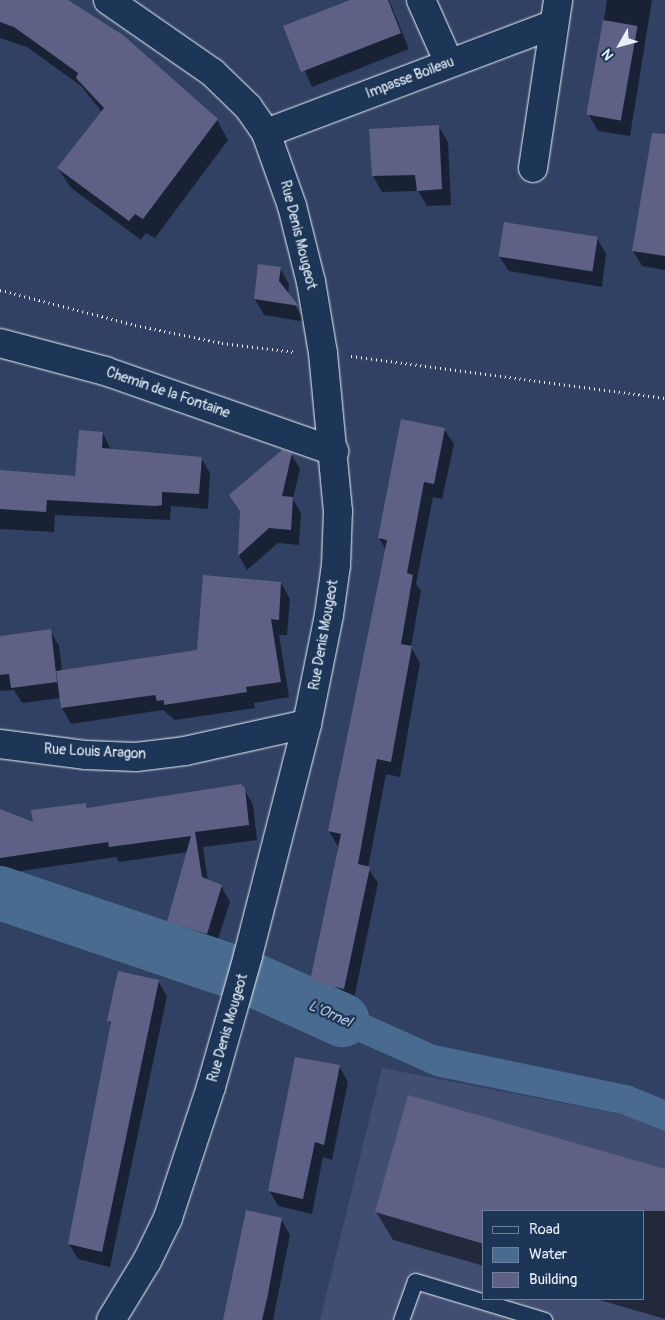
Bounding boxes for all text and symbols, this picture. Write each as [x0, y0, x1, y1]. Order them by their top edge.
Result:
north arrow [595, 20, 645, 70]
text: N [598, 46, 617, 64]
street label: Impasse Boileau [363, 53, 457, 103]
street label: Rue Denis Mougeot [276, 179, 320, 291]
street label: Chemin de la Fontaine [104, 364, 232, 422]
street label: Rue Denis Mougeot [306, 578, 342, 692]
street label: Rue Louis Aragon [43, 741, 147, 763]
street label: Rue Denis Mougeot [204, 972, 252, 1084]
water label: L'Ornel [305, 996, 355, 1032]
legend [482, 1210, 645, 1300]
text: Road [529, 1220, 560, 1239]
text: Water [529, 1245, 567, 1264]
text: Building [529, 1270, 577, 1289]

